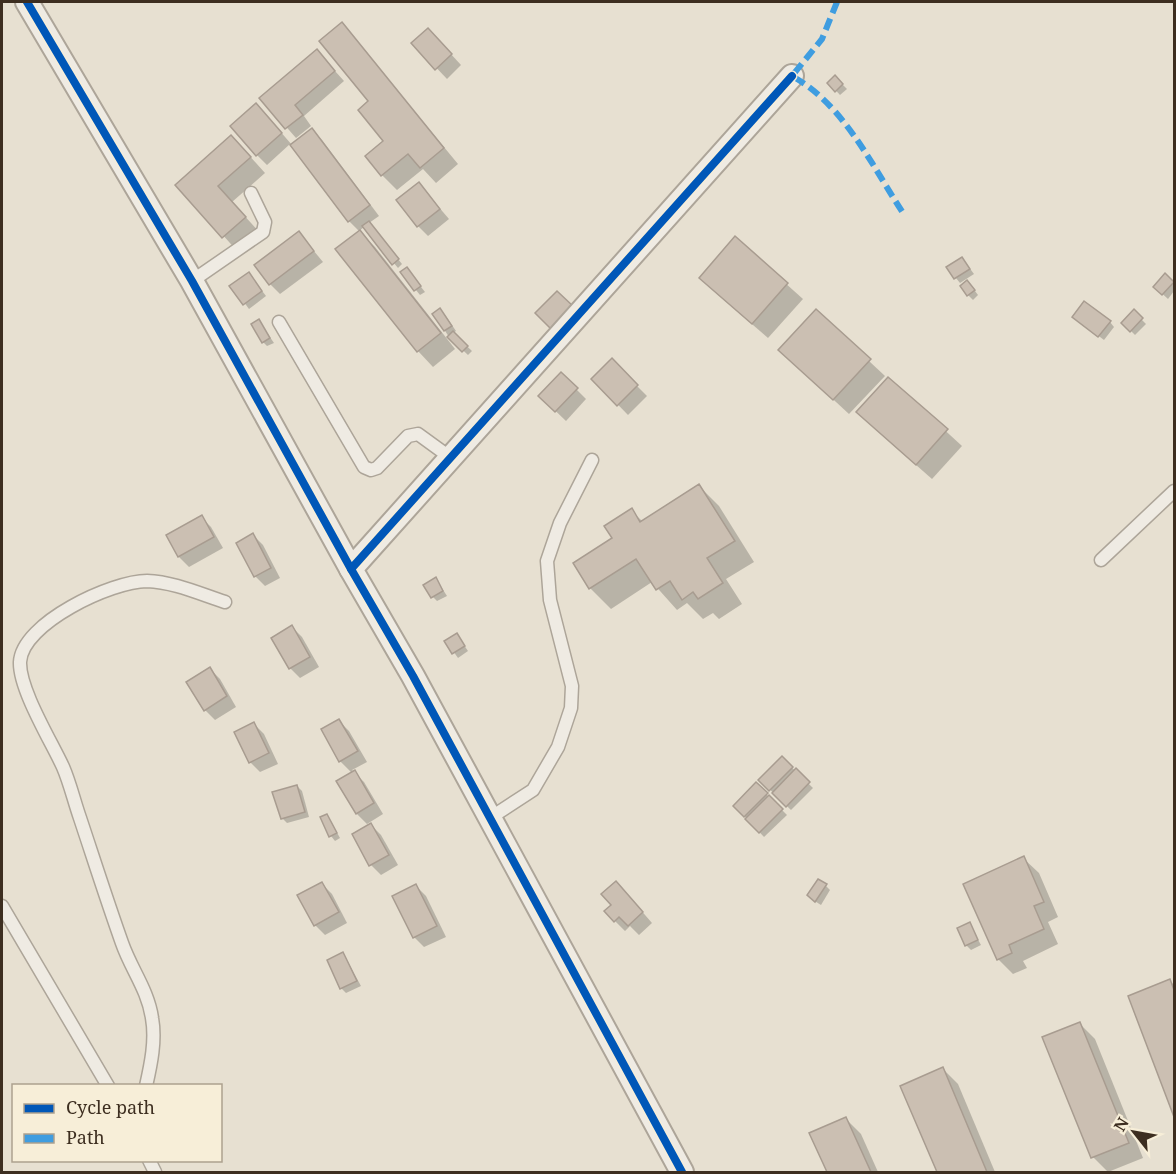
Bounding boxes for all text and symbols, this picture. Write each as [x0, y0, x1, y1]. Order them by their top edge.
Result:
legend [12, 1084, 222, 1162]
text: Cycle path [66, 1095, 155, 1119]
north arrow [1104, 1102, 1164, 1162]
text: N [1108, 1113, 1134, 1135]
text: Path [66, 1125, 105, 1149]

